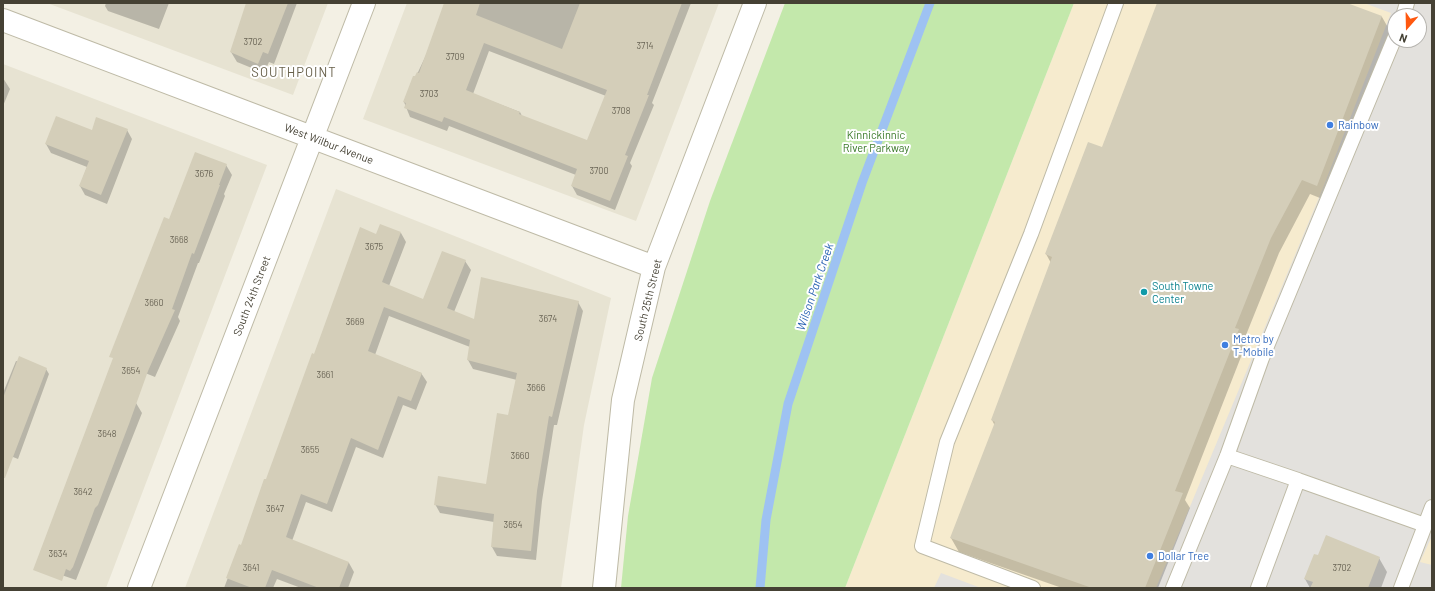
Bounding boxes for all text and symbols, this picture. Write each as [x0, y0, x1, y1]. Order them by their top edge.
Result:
north arrow [1387, 8, 1427, 48]
text: N [1397, 31, 1409, 46]
house number: 3702 [244, 37, 262, 47]
house number: 3714 [636, 41, 654, 51]
house number: 3709 [446, 52, 464, 62]
district label: SOUTHPOINT [251, 65, 337, 81]
house number: 3703 [420, 89, 438, 99]
house number: 3708 [612, 106, 630, 116]
place label: Rainbow [1338, 118, 1379, 132]
marker: Rainbow [1325, 120, 1335, 130]
street label: West Wilbur Avenue [283, 121, 375, 167]
park label: Kinnickinnic River Parkway [843, 128, 909, 154]
house number: 3700 [589, 166, 609, 176]
house number: 3676 [195, 169, 213, 179]
house number: 3668 [170, 235, 188, 245]
water label: Wilson Park Creek [793, 241, 837, 333]
house number: 3675 [365, 242, 383, 252]
street label: South 24th Street [231, 254, 273, 338]
street label: South 25th Street [631, 258, 665, 342]
place label: South Towne Center [1152, 279, 1213, 305]
marker: South Towne Center [1139, 287, 1149, 297]
house number: 3660 [145, 298, 163, 308]
house number: 3674 [539, 314, 557, 324]
house number: 3669 [346, 317, 364, 327]
place label: Metro by T-Mobile [1233, 332, 1274, 358]
marker: Metro by T-Mobile [1220, 340, 1230, 350]
house number: 3654 [122, 366, 140, 376]
house number: 3661 [317, 370, 333, 380]
house number: 3666 [527, 383, 545, 393]
house number: 3648 [98, 429, 116, 439]
house number: 3655 [301, 445, 319, 455]
house number: 3660 [511, 451, 529, 461]
house number: 3642 [73, 487, 93, 497]
house number: 3647 [266, 504, 284, 514]
house number: 3654 [504, 520, 522, 530]
house number: 3634 [49, 549, 67, 559]
place label: Dollar Tree [1158, 549, 1209, 563]
marker: Dollar Tree [1145, 551, 1155, 561]
house number: 3641 [243, 563, 259, 573]
house number: 3702 [1333, 563, 1351, 573]

